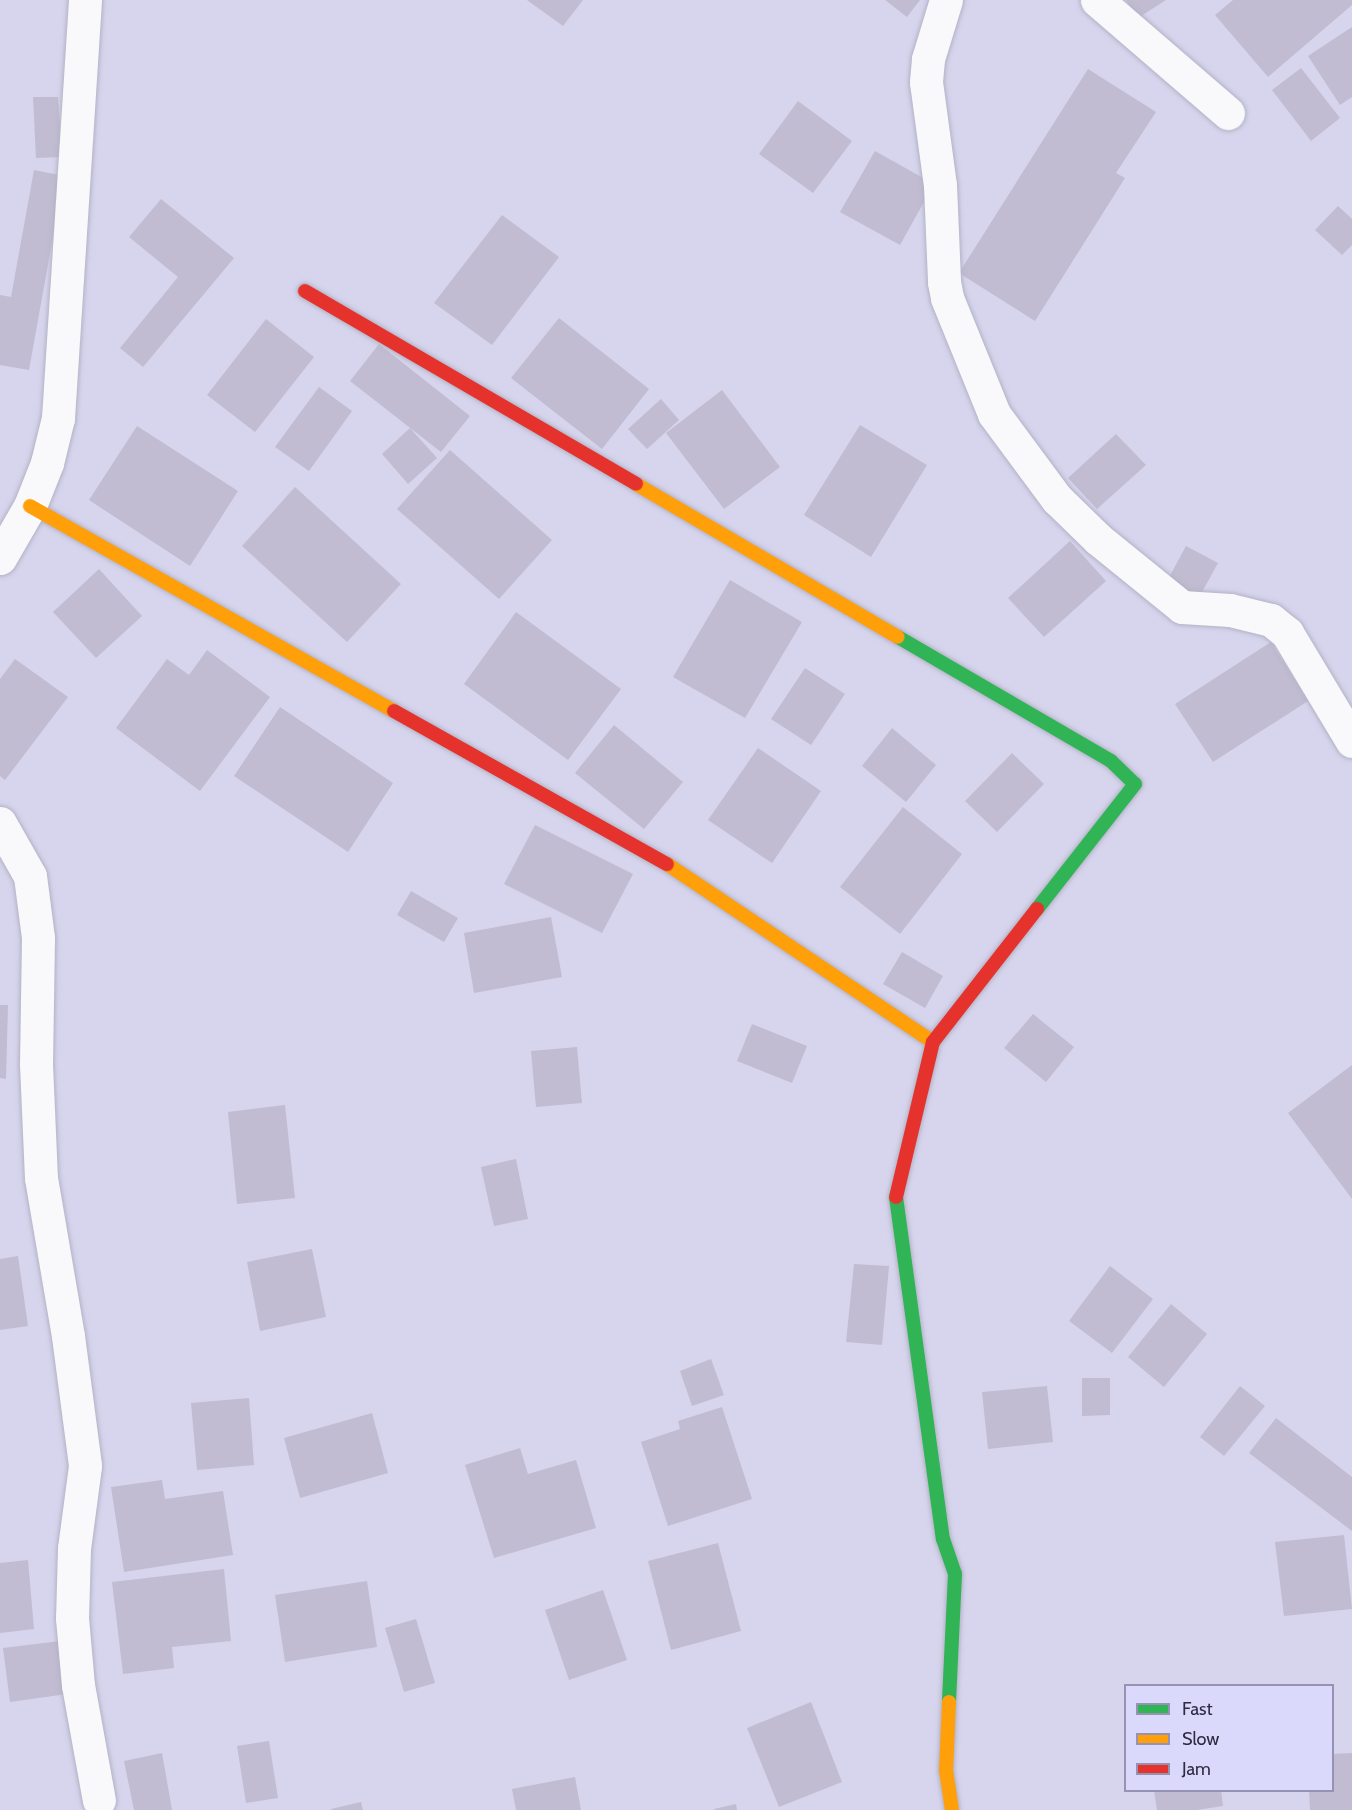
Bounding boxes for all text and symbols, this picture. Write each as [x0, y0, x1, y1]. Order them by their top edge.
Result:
legend [1124, 1684, 1334, 1792]
text: Fast [1182, 1698, 1213, 1720]
text: Slow [1182, 1728, 1219, 1750]
text: Jam [1182, 1758, 1211, 1780]

